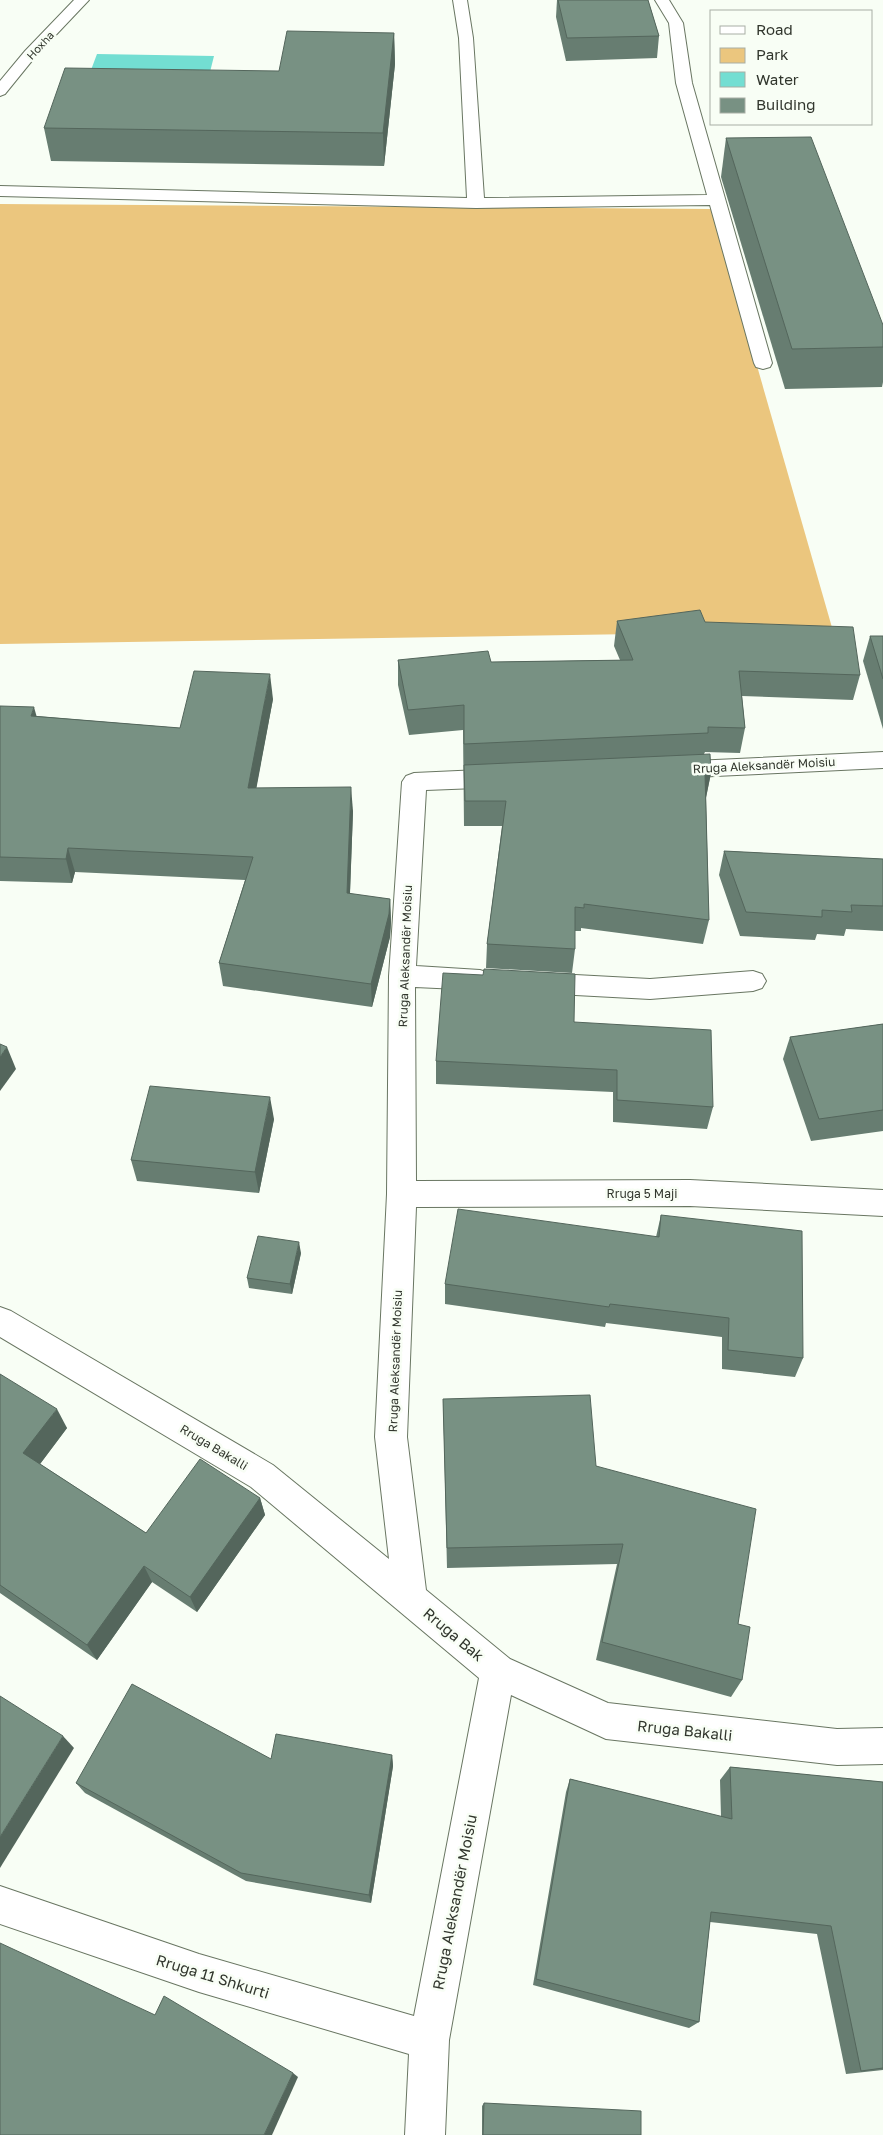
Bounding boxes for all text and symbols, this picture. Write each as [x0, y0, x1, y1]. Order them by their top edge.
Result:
legend [710, 10, 873, 125]
text: Road [756, 20, 793, 38]
street label: Hoxha [24, 28, 56, 62]
text: Park [756, 45, 789, 63]
text: Water [756, 70, 799, 88]
text: Building [756, 95, 816, 113]
street label: Rruga Aleksandër Moisiu [692, 754, 836, 776]
street label: Rruga Aleksandër Moisiu [395, 884, 415, 1028]
street label: Rruga 5 Maji [607, 1186, 677, 1201]
street label: Rruga Aleksandër Moisiu [385, 1289, 405, 1433]
street label: Rruga Bakalli [177, 1421, 251, 1473]
street label: Rruga Bak [420, 1603, 488, 1665]
street label: Rruga Bakalli [637, 1716, 733, 1744]
street label: Rruga Aleksandër Moisiu [428, 1813, 480, 1991]
street label: Rruga 11 Shkurti [154, 1950, 272, 2002]

